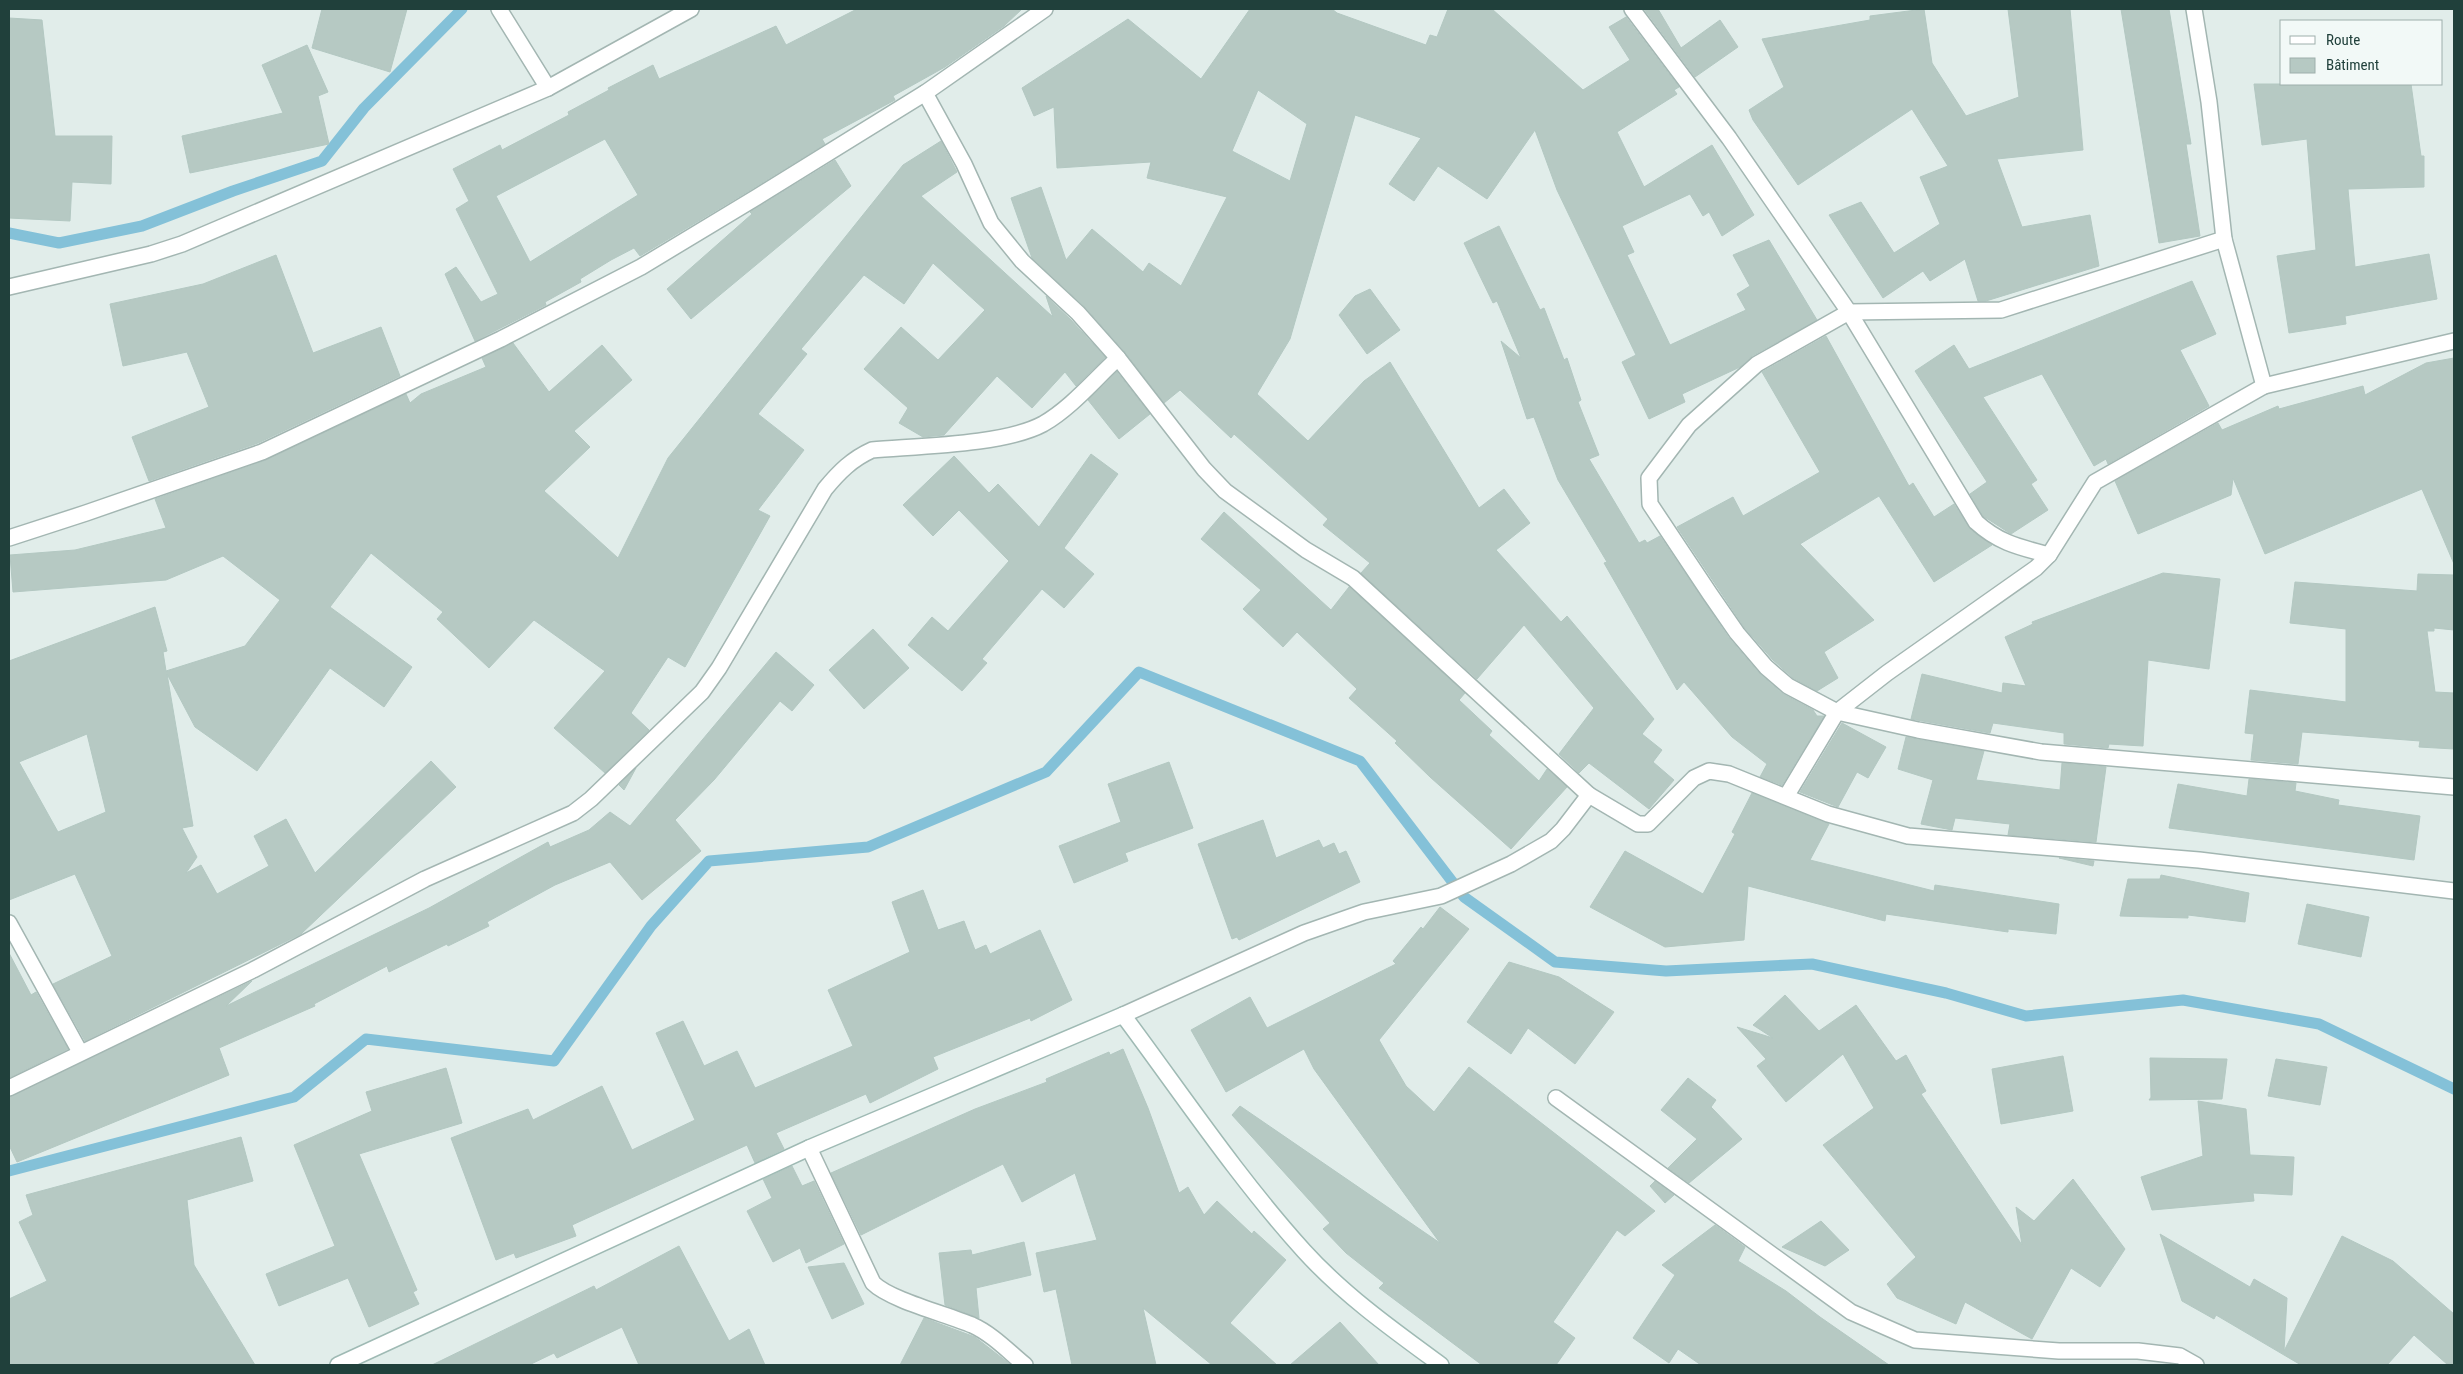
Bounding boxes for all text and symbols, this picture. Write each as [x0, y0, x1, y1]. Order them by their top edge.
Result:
legend [2280, 20, 2443, 85]
text: Route [2326, 31, 2360, 49]
text: Bâtiment [2326, 56, 2379, 74]

